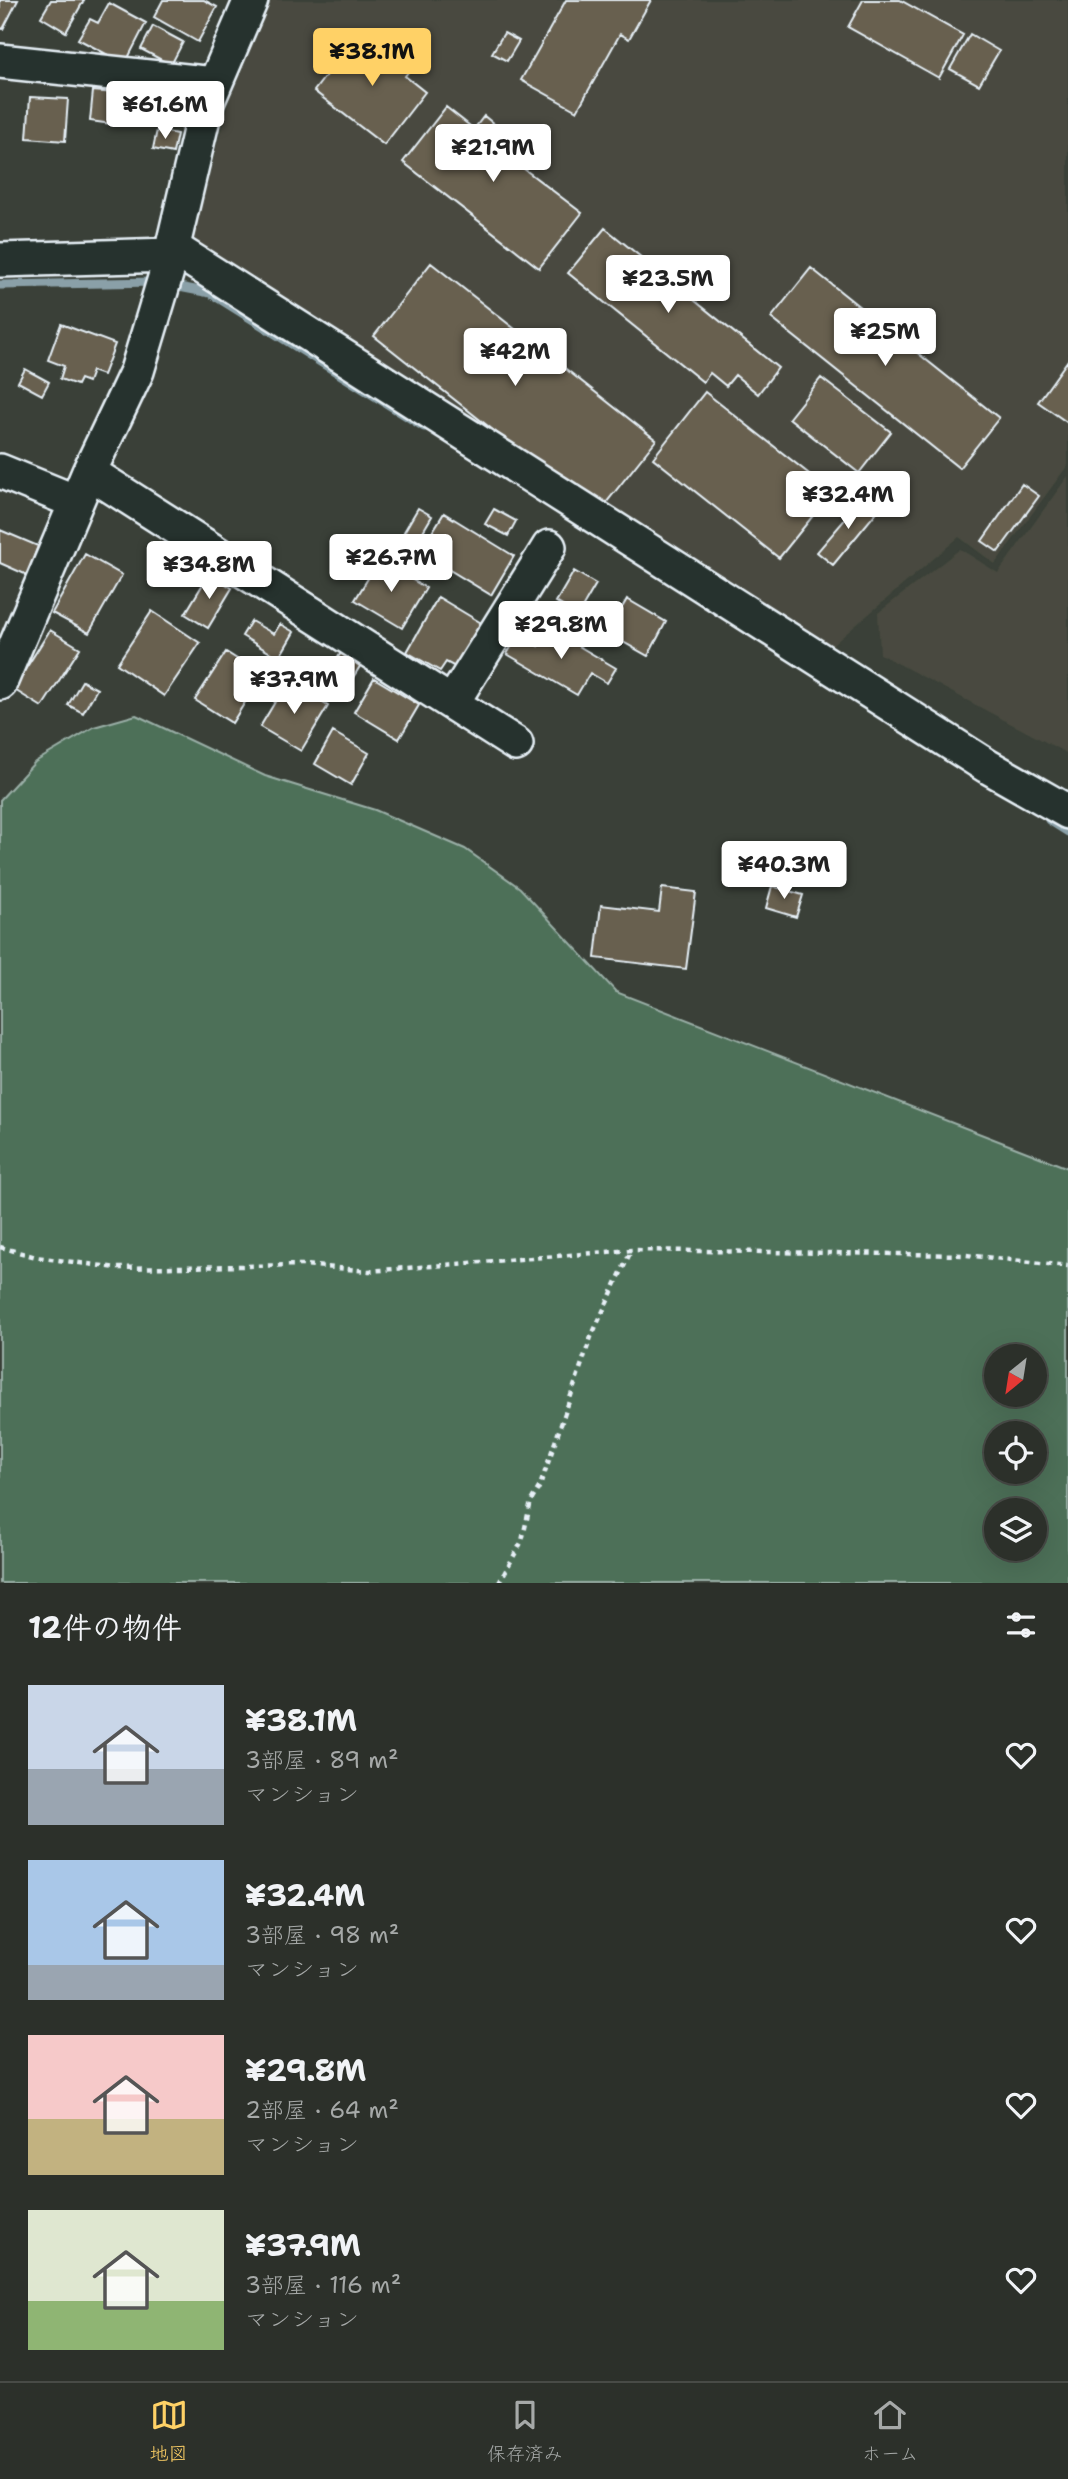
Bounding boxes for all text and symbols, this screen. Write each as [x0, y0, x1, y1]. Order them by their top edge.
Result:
pin: ¥38.1M [315, 28, 429, 88]
text: ¥38.1M [329, 36, 415, 66]
pin: ¥61.6M [108, 82, 222, 141]
text: ¥61.6M [122, 89, 208, 119]
pin: ¥21.9M [436, 124, 550, 184]
text: ¥21.9M [451, 132, 535, 162]
pin: ¥23.5M [611, 256, 725, 315]
text: ¥23.5M [622, 263, 714, 293]
pin: ¥25M [844, 308, 926, 368]
text: ¥25M [850, 316, 920, 346]
pin: ¥42M [474, 328, 556, 388]
text: ¥42M [480, 336, 550, 366]
pin: ¥32.4M [791, 472, 905, 531]
text: ¥32.4M [802, 479, 894, 509]
pin: ¥26.7M [334, 534, 448, 594]
pin: ¥34.8M [152, 542, 266, 601]
text: ¥26.7M [345, 542, 437, 572]
text: ¥34.8M [163, 549, 255, 579]
pin: ¥29.8M [504, 602, 618, 661]
text: ¥29.8M [515, 609, 607, 639]
pin: ¥37.9M [237, 656, 351, 716]
text: ¥37.9M [250, 664, 338, 694]
pin: ¥40.3M [727, 842, 841, 901]
text: ¥40.3M [738, 849, 830, 879]
north arrow [984, 1344, 1046, 1407]
map controls [984, 1344, 1047, 1561]
button: locate [984, 1421, 1047, 1484]
button: layers [984, 1498, 1047, 1561]
icon: filters [1002, 1606, 1040, 1644]
text: 12件の物件 [28, 1607, 182, 1648]
text: ¥38.1M [245, 1700, 357, 1741]
icon: home [84, 1713, 168, 1797]
icon: heart [1002, 1736, 1040, 1774]
text: 3部屋 · 89 m² [245, 1745, 399, 1775]
text: マンション [245, 1779, 359, 1809]
text: ¥32.4M [245, 1875, 365, 1916]
icon: home [84, 1888, 168, 1972]
icon: heart [1002, 1911, 1040, 1949]
text: 3部屋 · 98 m² [245, 1920, 399, 1950]
text: マンション [245, 1954, 359, 1984]
text: ¥29.8M [245, 2050, 366, 2091]
icon: home [84, 2063, 168, 2147]
icon: heart [1002, 2086, 1040, 2124]
text: 2部屋 · 64 m² [245, 2095, 399, 2125]
text: マンション [245, 2129, 359, 2159]
text: ¥37.9M [245, 2225, 361, 2266]
icon: home [84, 2238, 168, 2322]
icon: heart [1002, 2261, 1040, 2299]
text: 3部屋 · 116 m² [245, 2270, 401, 2300]
text: マンション [245, 2304, 359, 2334]
tab: 地図 [150, 2396, 188, 2466]
tab: 保存済み [487, 2396, 563, 2466]
tab: ホーム [862, 2396, 918, 2466]

